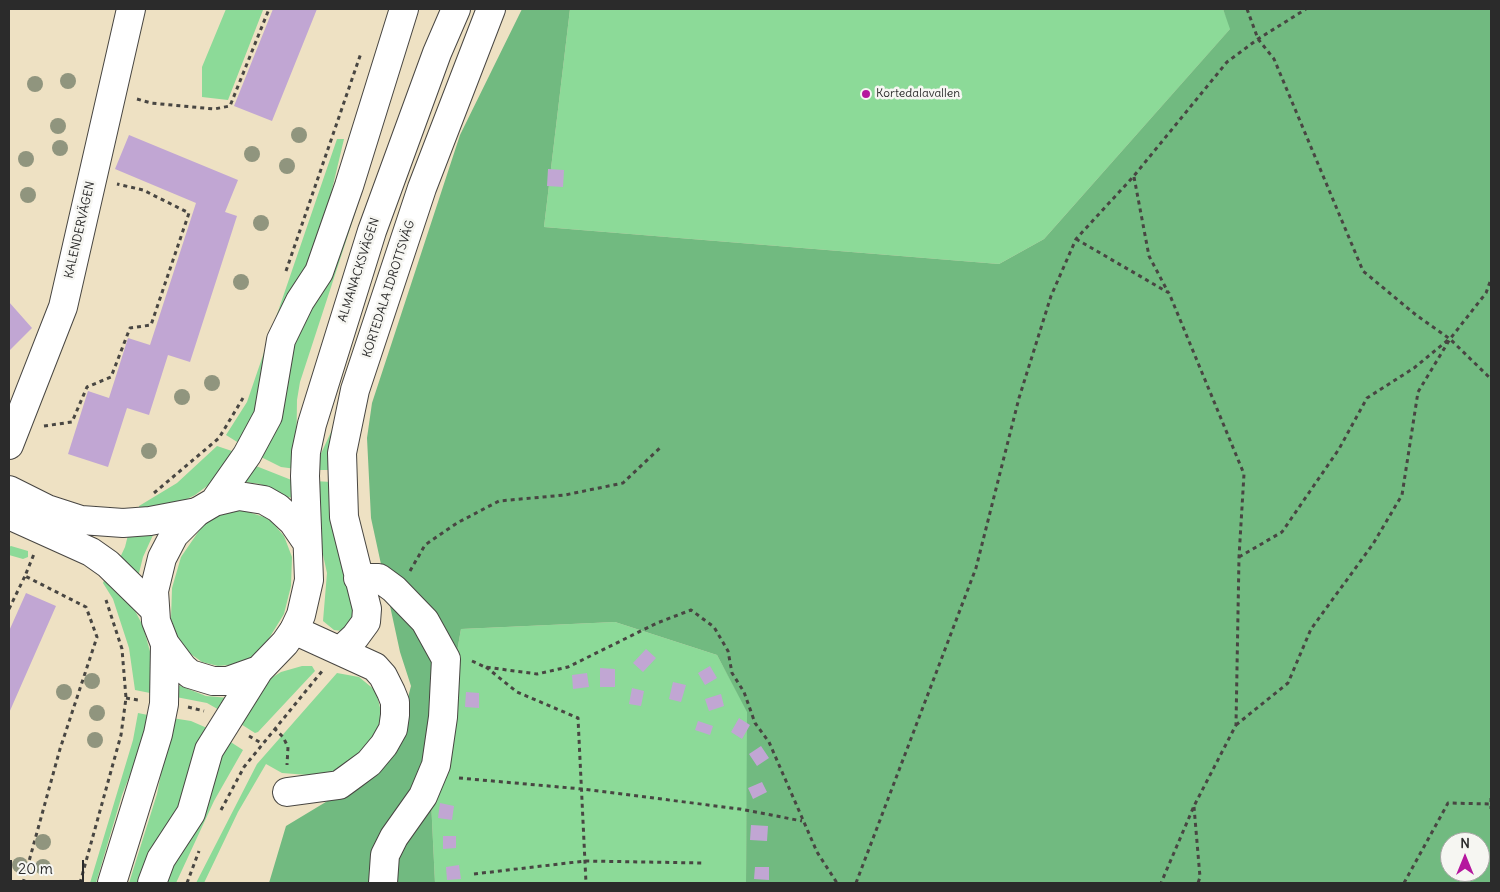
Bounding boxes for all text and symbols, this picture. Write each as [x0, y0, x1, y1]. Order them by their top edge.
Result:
place label: Kortedalavallen [876, 87, 960, 101]
marker: Kortedalavallen [860, 88, 872, 100]
street label: KALENDERVÄGEN [62, 180, 98, 280]
street label: ALMANACKSVÄGEN [335, 216, 383, 324]
street label: KORTEDALA IDROTTSVÄG [360, 219, 418, 359]
north arrow [1440, 832, 1490, 882]
text: N [1460, 834, 1470, 852]
scale bar [12, 850, 86, 882]
text: 20 m [18, 859, 53, 878]

